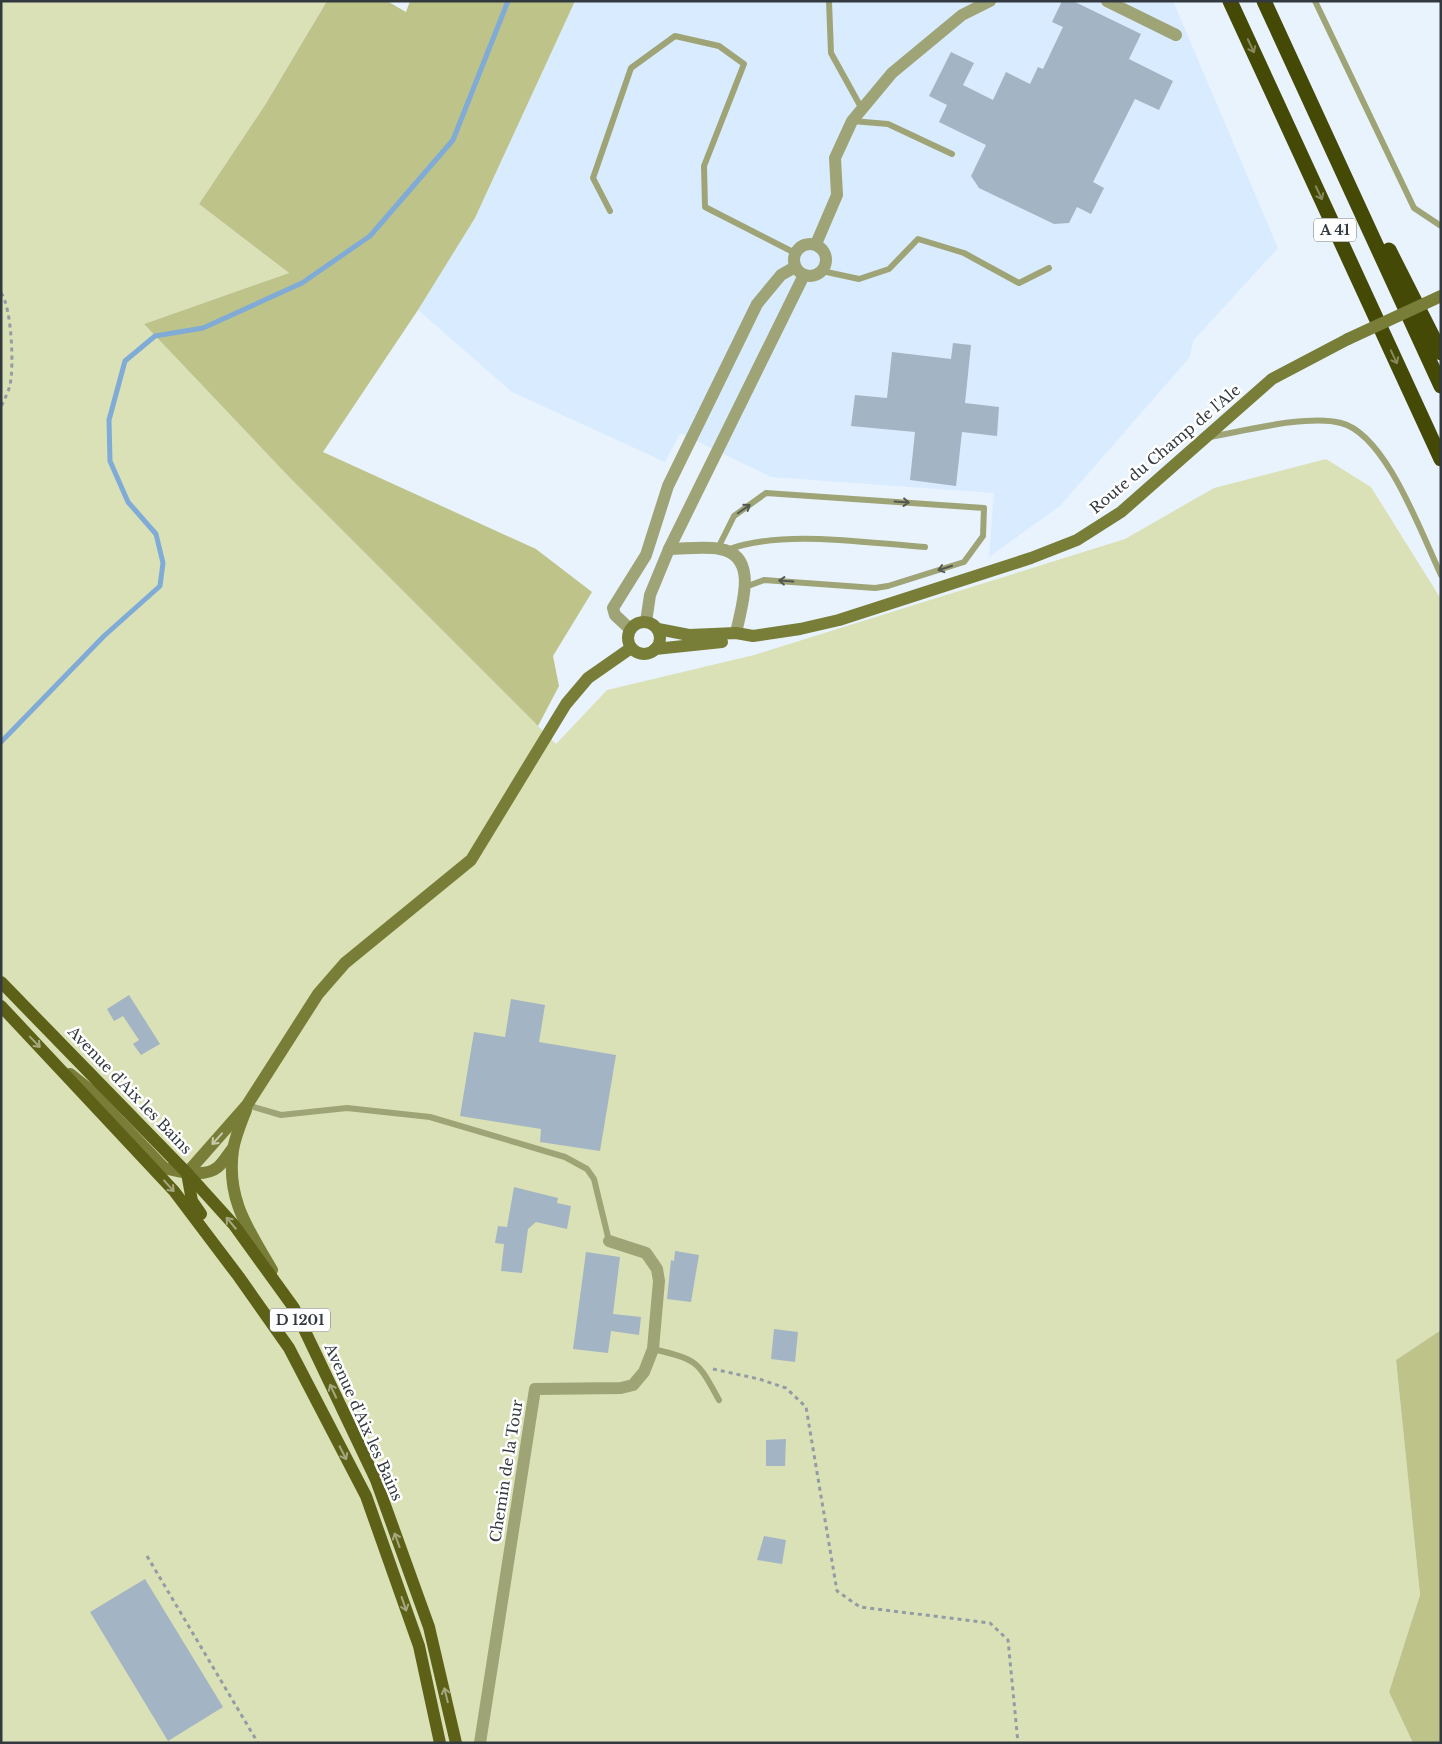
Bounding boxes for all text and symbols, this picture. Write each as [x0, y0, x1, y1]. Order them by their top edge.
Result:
one-way arrow [1246, 38, 1256, 53]
one-way arrow [1314, 185, 1324, 200]
road number: A 41 [1314, 218, 1356, 242]
one-way arrow [1389, 349, 1399, 364]
street label: Route du Champ de l'Ale [1086, 380, 1244, 518]
one-way arrow [893, 498, 909, 507]
one-way arrow [737, 503, 751, 514]
one-way arrow [938, 564, 953, 573]
one-way arrow [778, 577, 794, 586]
street label: Avenue d'Aix les Bains [63, 1021, 196, 1158]
one-way arrow [29, 1035, 41, 1048]
one-way arrow [211, 1132, 223, 1145]
one-way arrow [163, 1180, 175, 1193]
one-way arrow [226, 1217, 237, 1230]
road number: D 1201 [270, 1308, 330, 1332]
street label: Avenue d'Aix les Bains [320, 1339, 407, 1504]
one-way arrow [328, 1384, 338, 1399]
street label: Chemin de la Tour [485, 1398, 527, 1544]
one-way arrow [338, 1446, 348, 1461]
one-way arrow [392, 1533, 401, 1548]
one-way arrow [400, 1596, 409, 1611]
one-way arrow [441, 1687, 450, 1703]

